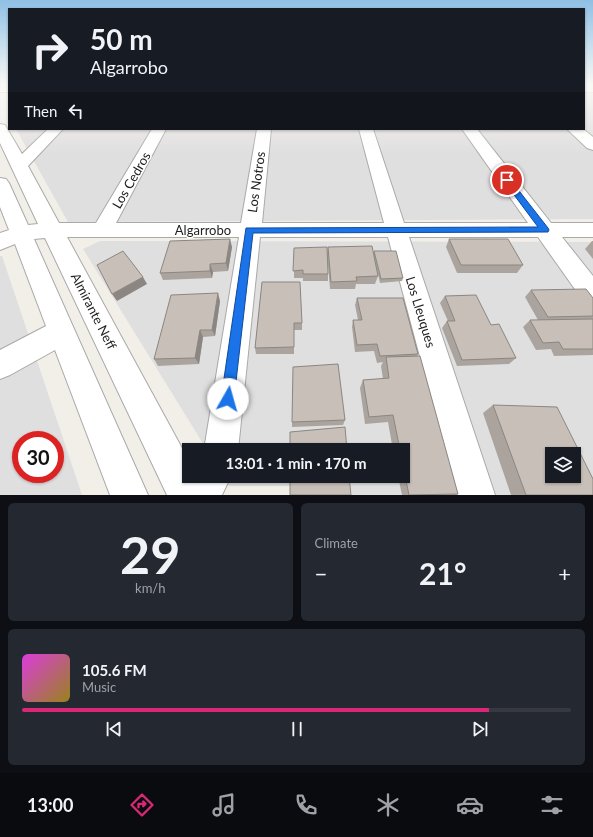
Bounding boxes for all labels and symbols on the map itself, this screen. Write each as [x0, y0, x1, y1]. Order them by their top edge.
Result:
street label: Los Cedros [108, 149, 154, 211]
street label: Los Notros [244, 150, 268, 214]
pin [490, 163, 524, 197]
street label: Algarrobo [175, 222, 231, 238]
street label: Almirante Neff [68, 270, 120, 352]
street label: Los Lleuques [403, 275, 439, 350]
position arrow [207, 378, 249, 420]
speed limit sign: 30 [12, 431, 64, 483]

